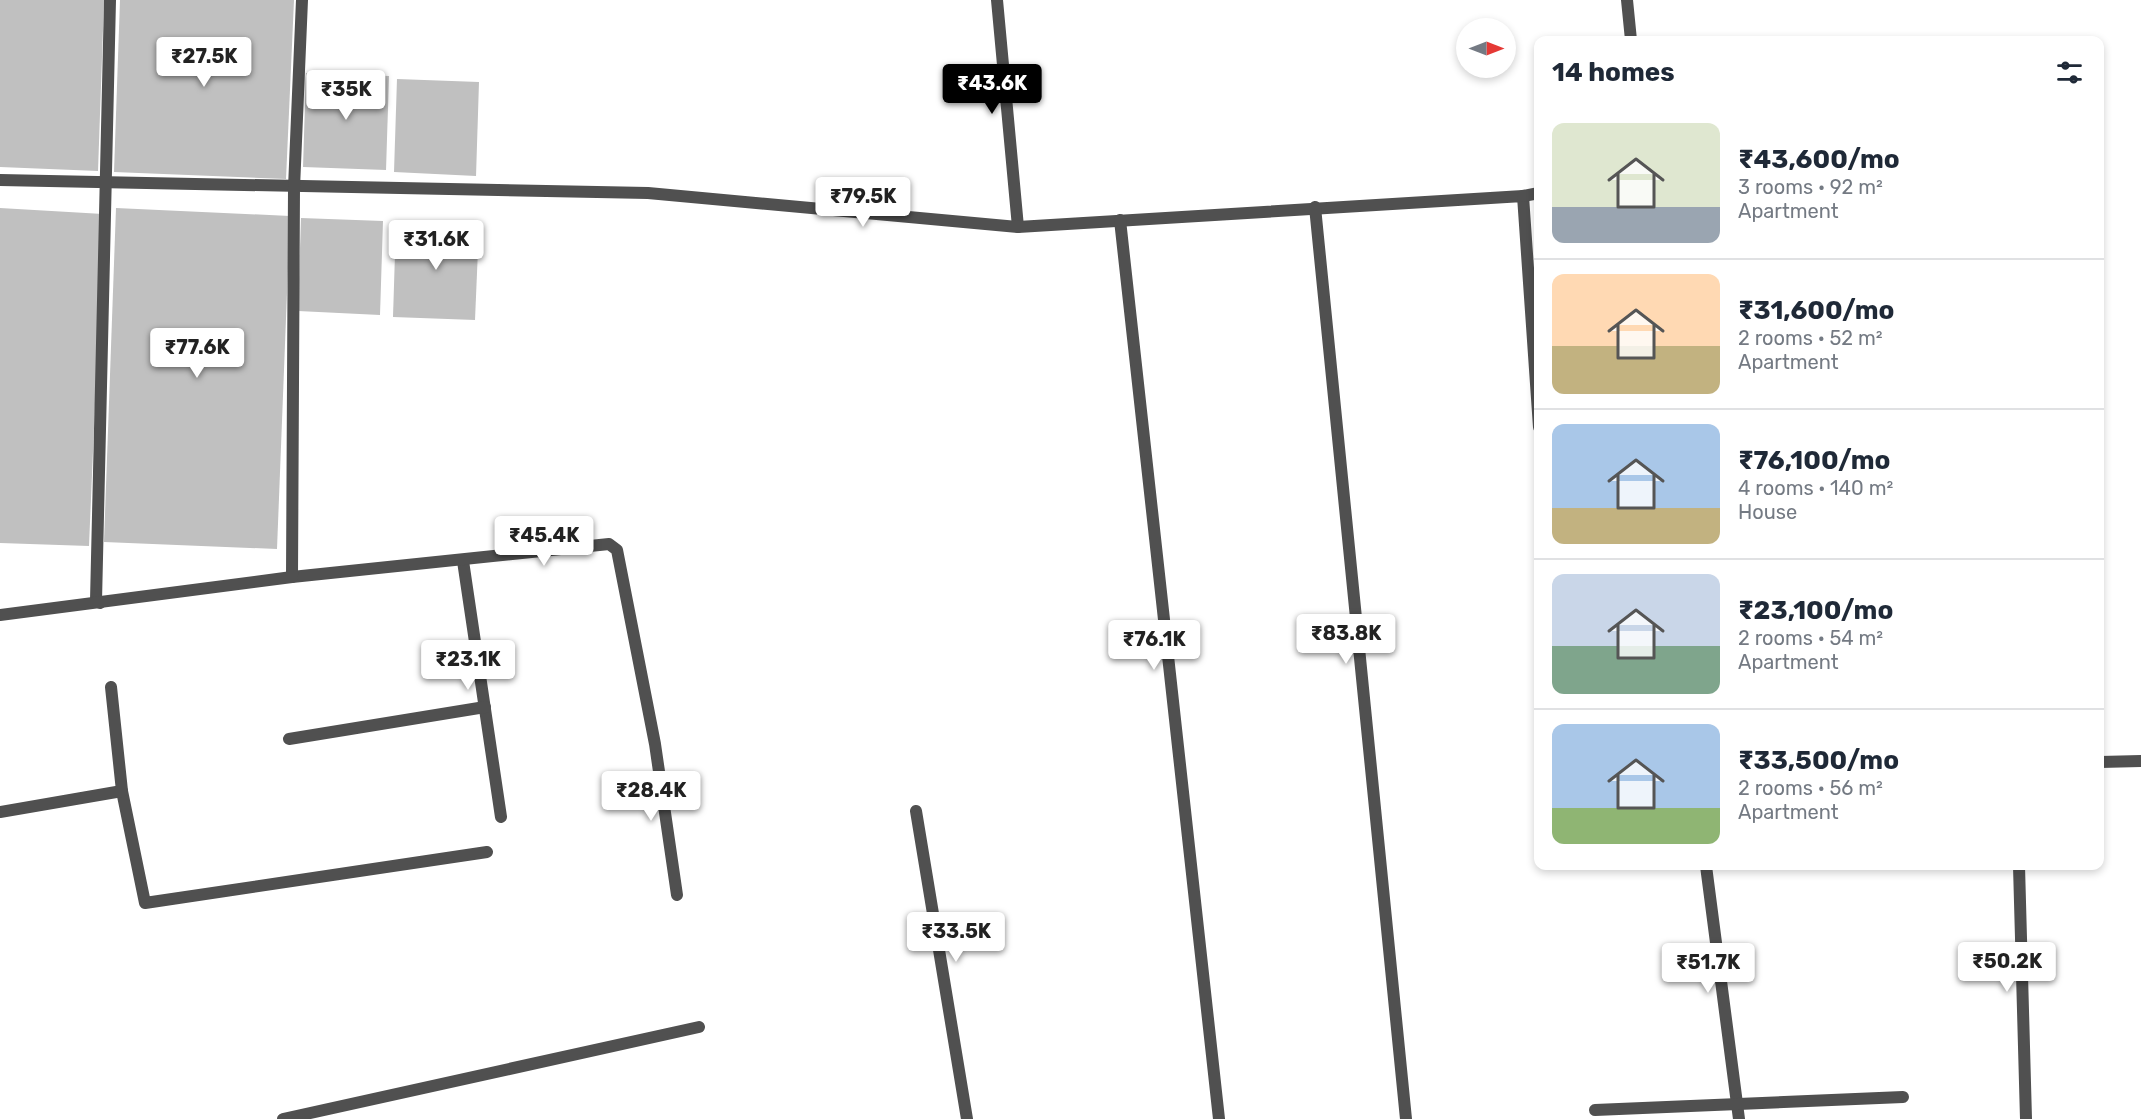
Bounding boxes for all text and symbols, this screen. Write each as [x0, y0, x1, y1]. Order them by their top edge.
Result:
north arrow [1456, 18, 1516, 78]
map controls [1456, 18, 1516, 78]
pin: ₹27.5K [155, 37, 253, 88]
text: ₹27.5K [170, 44, 238, 68]
icon: filters [2053, 56, 2086, 89]
text: 14 homes [1552, 57, 1675, 88]
pin: ₹43.6K [943, 64, 1041, 115]
pin: ₹35K [310, 70, 382, 121]
text: ₹43.6K [957, 71, 1027, 95]
text: ₹35K [320, 77, 372, 101]
text: ₹43,600/mo [1738, 144, 1900, 175]
icon: home [1600, 147, 1672, 219]
text: 3 rooms · 92 m² [1738, 175, 1883, 199]
pin: ₹79.5K [814, 177, 912, 228]
text: ₹79.5K [829, 184, 897, 208]
text: Apartment [1738, 199, 1839, 223]
pin: ₹31.6K [387, 220, 485, 271]
text: ₹31.6K [403, 227, 469, 251]
text: ₹31,600/mo [1738, 295, 1895, 326]
icon: home [1600, 298, 1672, 370]
text: 2 rooms · 52 m² [1738, 326, 1883, 350]
pin: ₹77.6K [148, 328, 246, 379]
text: ₹77.6K [164, 335, 230, 359]
text: Apartment [1738, 350, 1839, 374]
text: ₹76,100/mo [1738, 445, 1890, 476]
icon: home [1600, 448, 1672, 520]
text: 4 rooms · 140 m² [1738, 476, 1893, 500]
text: House [1738, 500, 1797, 524]
pin: ₹45.4K [495, 516, 593, 567]
text: ₹45.4K [509, 523, 579, 547]
text: ₹23,100/mo [1738, 595, 1893, 626]
icon: home [1600, 598, 1672, 670]
pin: ₹83.8K [1297, 614, 1395, 665]
pin: ₹76.1K [1105, 620, 1203, 671]
text: ₹83.8K [1310, 621, 1382, 645]
text: 2 rooms · 54 m² [1738, 626, 1883, 650]
text: ₹76.1K [1122, 627, 1186, 651]
pin: ₹23.1K [419, 640, 517, 691]
text: ₹23.1K [435, 647, 501, 671]
text: Apartment [1738, 650, 1839, 674]
text: ₹33,500/mo [1738, 745, 1899, 776]
icon: home [1600, 748, 1672, 820]
pin: ₹28.4K [602, 771, 700, 822]
text: 2 rooms · 56 m² [1738, 776, 1883, 800]
text: ₹28.4K [616, 778, 686, 802]
text: Apartment [1738, 800, 1839, 824]
pin: ₹33.5K [907, 912, 1005, 963]
text: ₹33.5K [921, 919, 991, 943]
pin: ₹50.2K [1958, 942, 2056, 993]
pin: ₹51.7K [1659, 943, 1757, 994]
text: ₹50.2K [1972, 949, 2042, 973]
text: ₹51.7K [1676, 950, 1740, 974]

